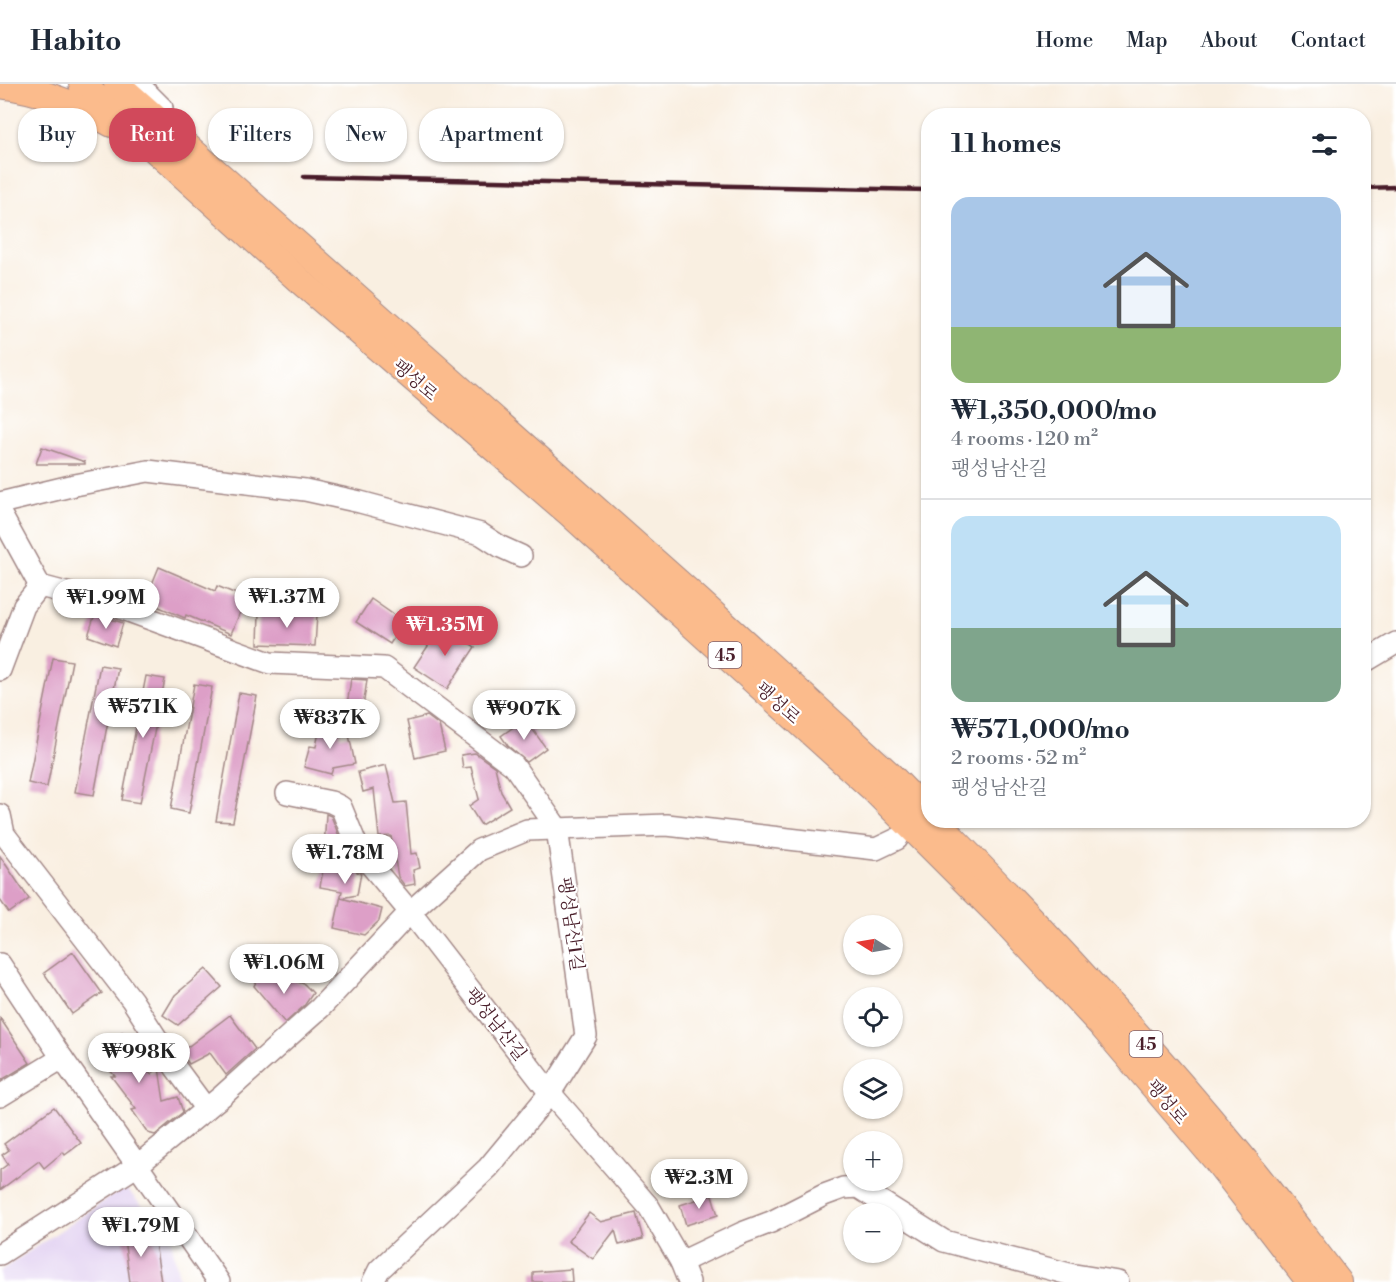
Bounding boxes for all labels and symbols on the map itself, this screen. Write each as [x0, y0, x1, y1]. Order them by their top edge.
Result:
street label: 팽성로 [387, 355, 442, 406]
pin: ₩1.37M [238, 578, 336, 629]
pin: ₩1.99M [57, 579, 155, 630]
pin: ₩1.35M [396, 606, 494, 657]
road number: 45 [708, 642, 742, 668]
street label: 팽성로 [751, 677, 805, 729]
pin: ₩571K [101, 688, 185, 739]
pin: ₩907K [482, 690, 566, 741]
pin: ₩837K [288, 699, 372, 750]
pin: ₩1.78M [296, 834, 394, 885]
street label: 팽성남산1길 [553, 876, 588, 973]
north arrow [843, 915, 903, 975]
pin: ₩1.06M [235, 944, 333, 995]
street label: 팽성남산길 [460, 983, 531, 1066]
road number: 45 [1130, 1031, 1162, 1057]
pin: ₩998K [97, 1033, 181, 1084]
street label: 팽성로 [1141, 1075, 1192, 1130]
pin: ₩2.3M [657, 1159, 741, 1210]
pin: ₩1.79M [92, 1207, 190, 1258]

